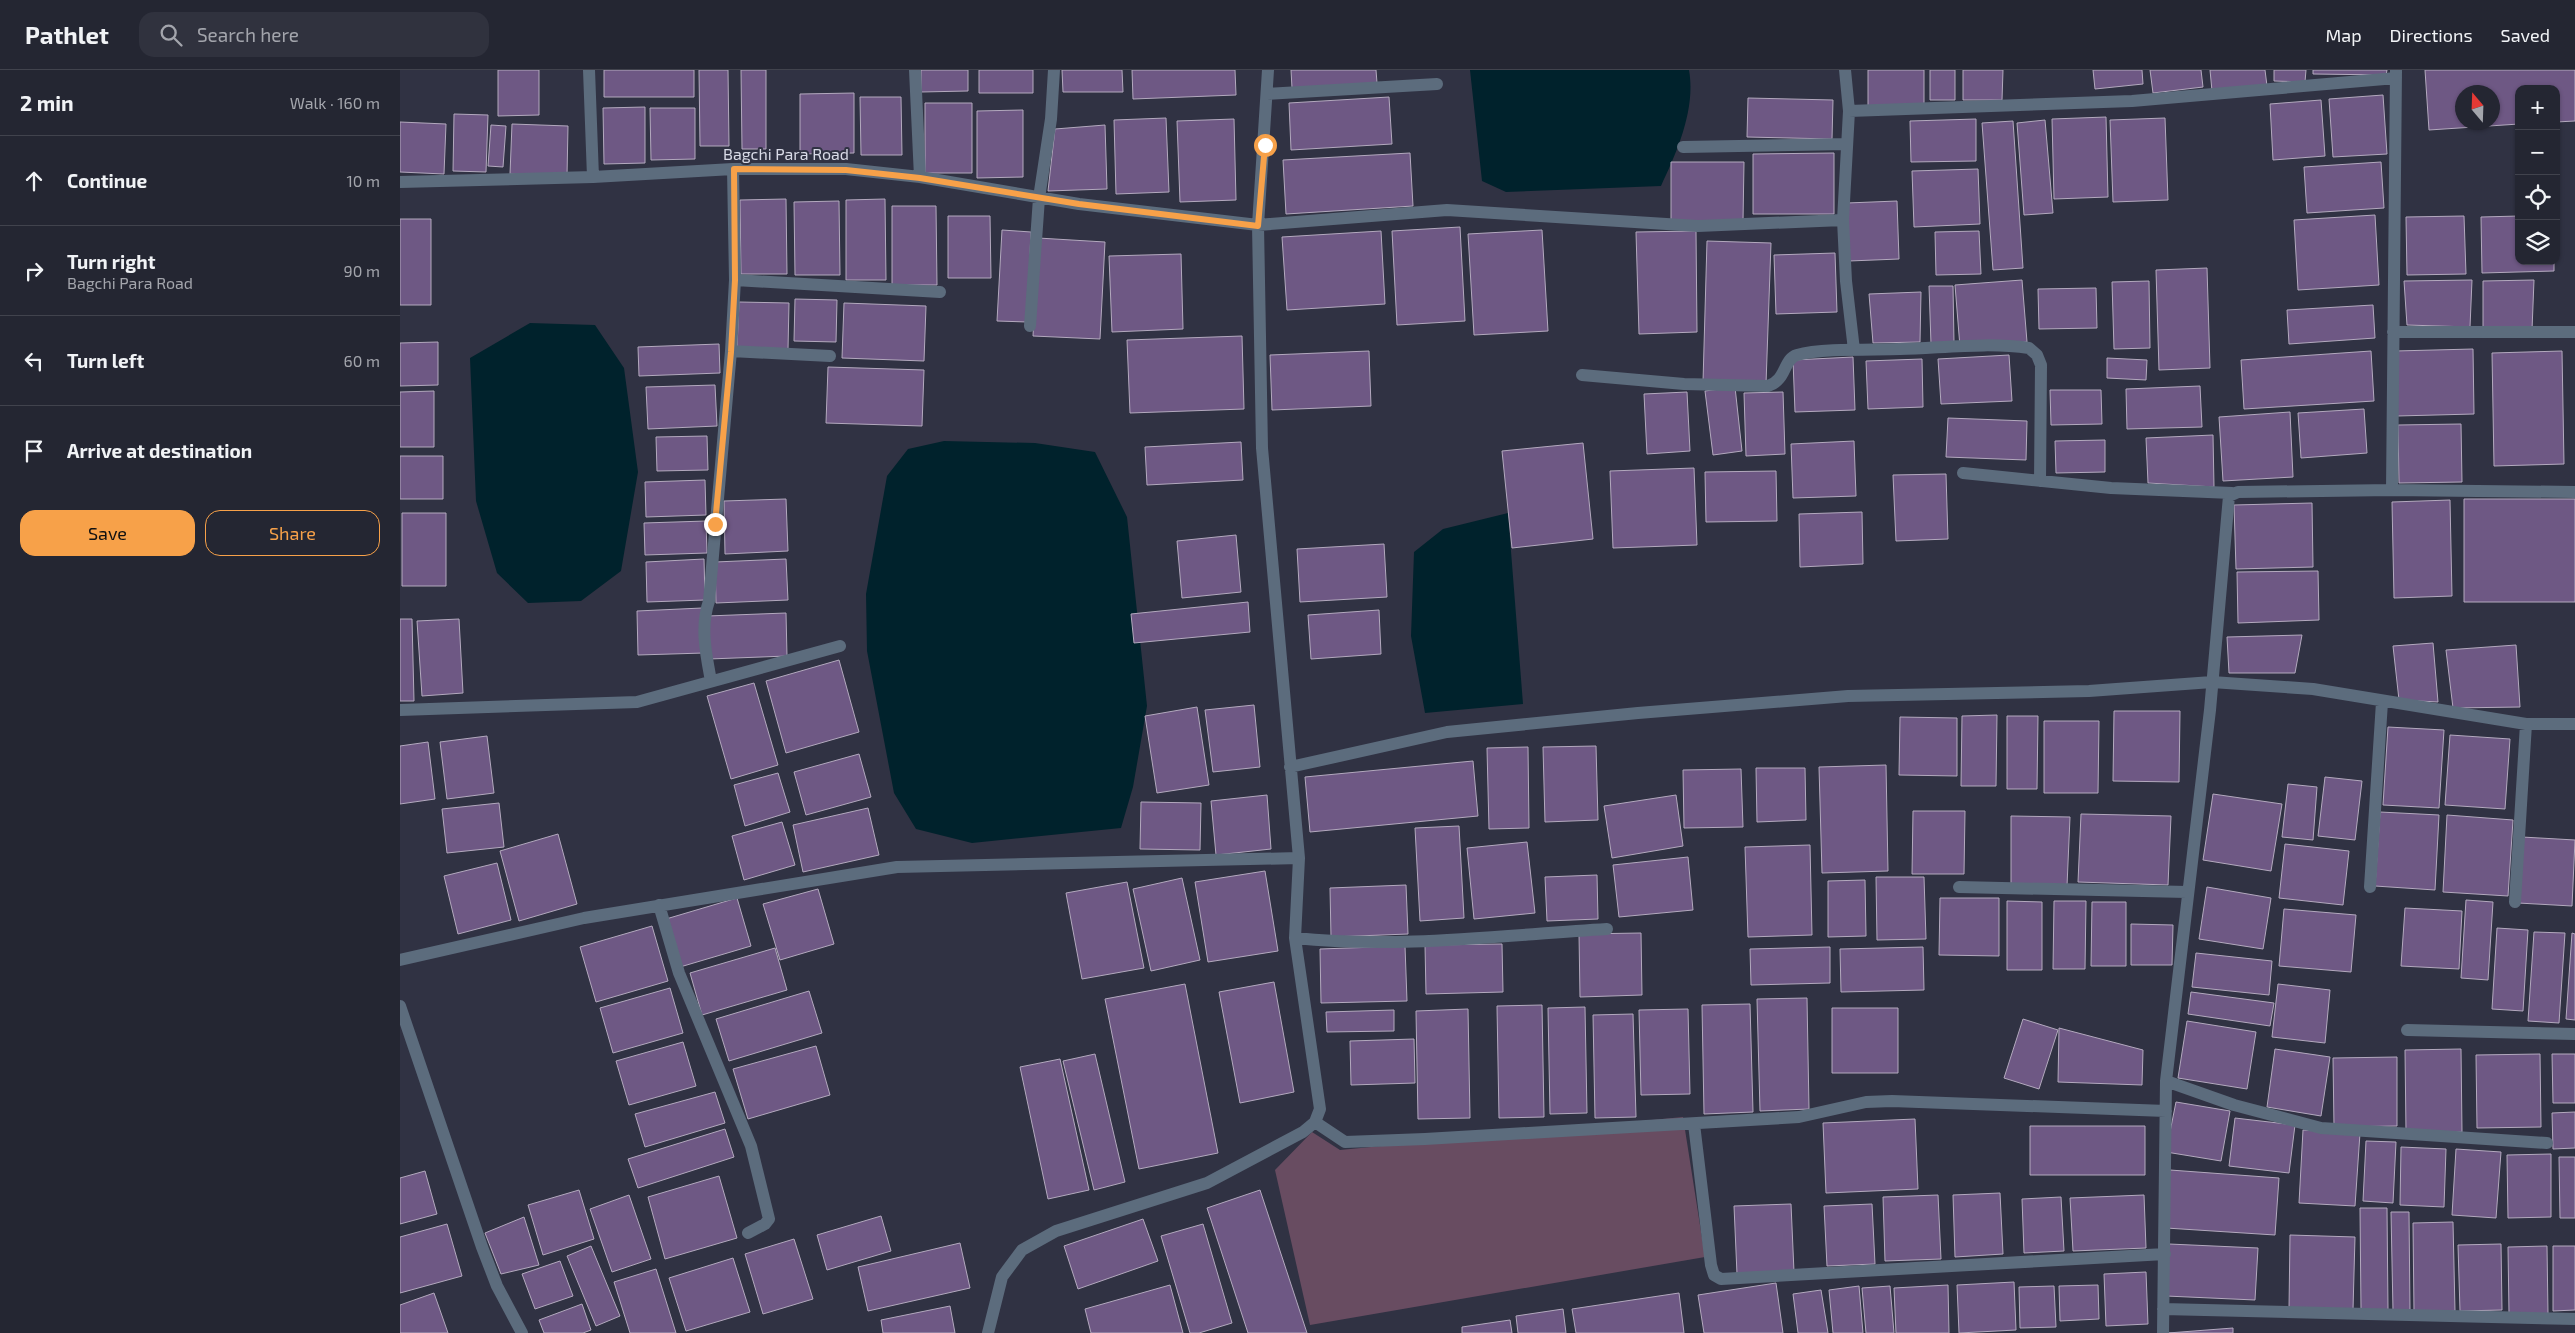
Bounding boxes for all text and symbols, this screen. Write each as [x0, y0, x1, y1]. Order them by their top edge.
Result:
search box [139, 12, 489, 57]
text: Pathlet [25, 20, 109, 49]
icon: search [157, 21, 185, 49]
text: Search here [197, 23, 299, 46]
text: Map [2325, 24, 2362, 46]
text: Directions [2390, 24, 2473, 46]
text: Saved [2501, 24, 2550, 46]
north arrow [2455, 85, 2500, 130]
map controls [2515, 85, 2560, 265]
button: + [2515, 85, 2560, 130]
text: 2 min [20, 90, 74, 115]
text: Walk · 160 m [290, 93, 380, 112]
button: − [2515, 130, 2560, 175]
route start [1254, 134, 1277, 157]
street label: Bagchi Para Road [723, 144, 849, 163]
icon: ahead [20, 167, 48, 195]
text: Continue [67, 169, 147, 192]
text: 10 m [346, 171, 380, 190]
button: locate [2515, 175, 2560, 220]
button: layers [2515, 220, 2560, 265]
text: Turn right [67, 250, 155, 273]
icon: right [20, 257, 48, 285]
text: 90 m [344, 261, 380, 280]
text: Bagchi Para Road [67, 273, 193, 292]
icon: left [20, 347, 48, 375]
text: Turn left [67, 349, 144, 372]
text: 60 m [344, 351, 380, 370]
icon: arrive [20, 437, 48, 465]
text: Arrive at destination [67, 439, 252, 462]
button: Save [20, 510, 195, 556]
button: Share [205, 510, 380, 556]
route end [704, 513, 727, 536]

